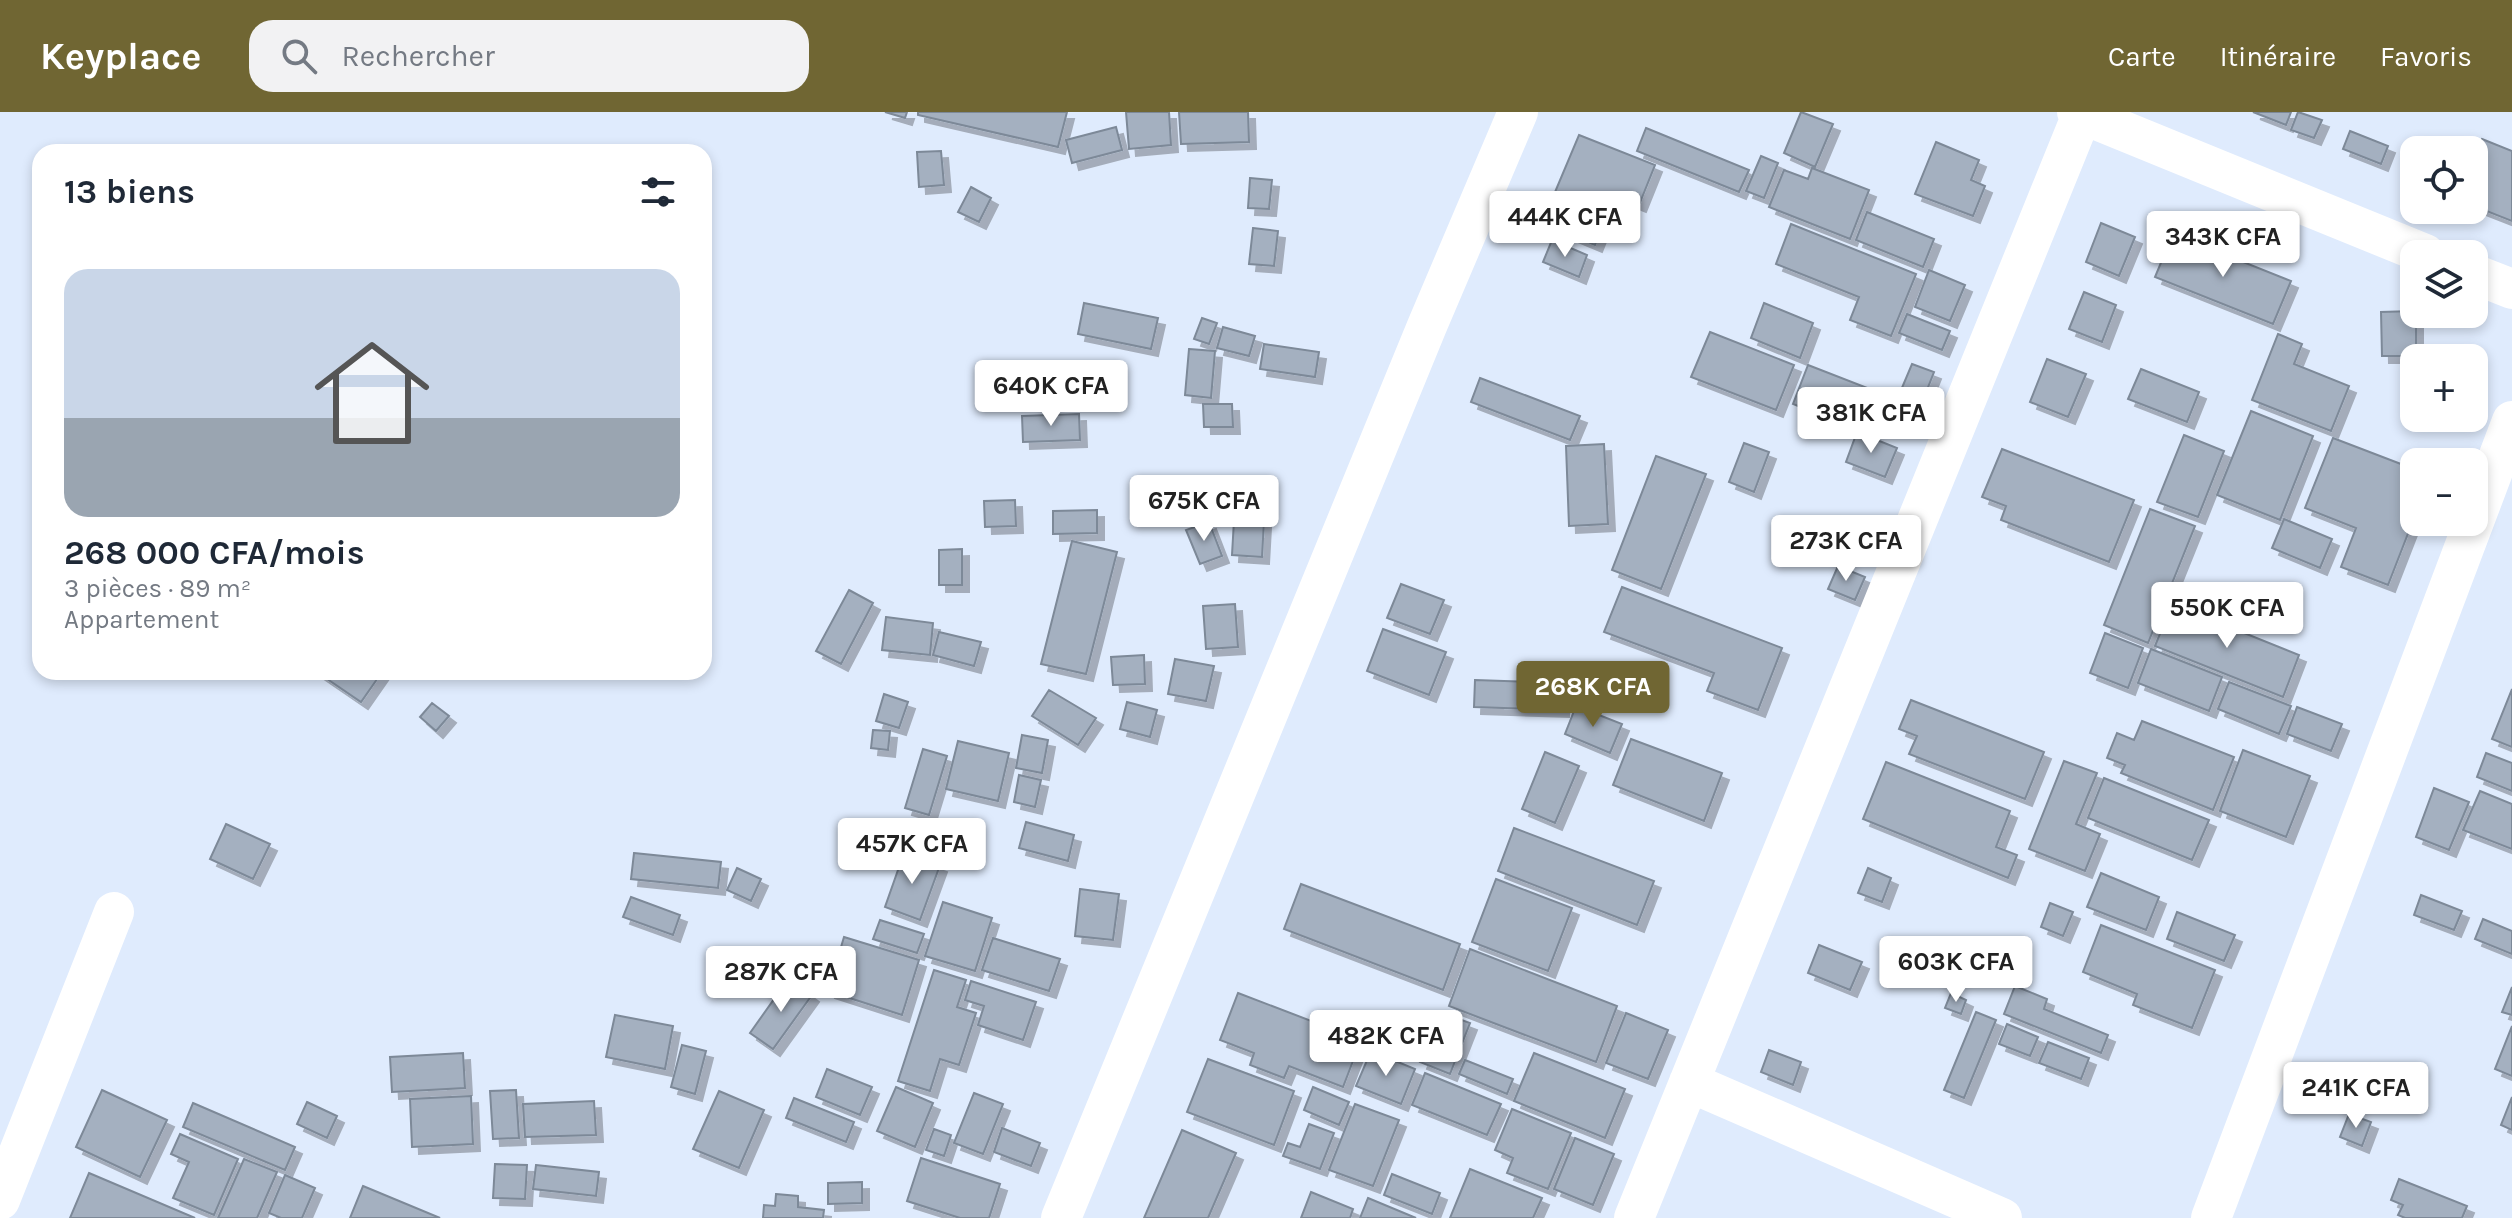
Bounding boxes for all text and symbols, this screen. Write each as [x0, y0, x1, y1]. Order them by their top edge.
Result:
search box [249, 20, 809, 92]
text: Keyplace [40, 34, 201, 79]
icon: search [277, 34, 321, 78]
text: Rechercher [341, 38, 495, 74]
text: Carte [2108, 40, 2176, 73]
text: Itinéraire [2220, 40, 2336, 73]
text: Favoris [2380, 40, 2472, 73]
map controls [2400, 136, 2488, 536]
button: locate [2400, 136, 2488, 224]
icon: filters [636, 170, 680, 214]
text: 13 biens [64, 172, 195, 212]
pin: 444K CFA [1482, 191, 1648, 259]
text: 444K CFA [1507, 201, 1623, 232]
pin: 343K CFA [2140, 211, 2306, 279]
text: 343K CFA [2165, 221, 2281, 252]
button: layers [2400, 240, 2488, 328]
icon: home [300, 321, 444, 465]
button: + [2400, 344, 2488, 432]
pin: 640K CFA [968, 360, 1134, 428]
text: 640K CFA [993, 370, 1109, 401]
pin: 381K CFA [1788, 387, 1954, 455]
text: 381K CFA [1815, 397, 1927, 428]
button: − [2400, 448, 2488, 536]
pin: 675K CFA [1121, 475, 1287, 543]
text: 675K CFA [1148, 485, 1260, 516]
pin: 273K CFA [1763, 515, 1929, 583]
text: 273K CFA [1789, 525, 1903, 556]
text: 268 000 CFA/mois [64, 533, 365, 573]
text: 3 pièces · 89 m² [64, 573, 251, 604]
pin: 550K CFA [2144, 582, 2310, 650]
text: 550K CFA [2169, 592, 2285, 623]
text: Appartement [64, 604, 219, 635]
pin: 268K CFA [1510, 661, 1676, 729]
text: 268K CFA [1534, 671, 1652, 702]
pin: 457K CFA [829, 818, 995, 886]
text: 457K CFA [856, 828, 968, 859]
pin: 603K CFA [1873, 936, 2039, 1004]
pin: 287K CFA [698, 946, 864, 1014]
text: 603K CFA [1897, 946, 2015, 977]
text: 287K CFA [724, 956, 838, 987]
pin: 482K CFA [1303, 1010, 1469, 1078]
text: 482K CFA [1328, 1020, 1444, 1051]
pin: 241K CFA [2273, 1062, 2439, 1130]
text: 241K CFA [2301, 1072, 2411, 1103]

